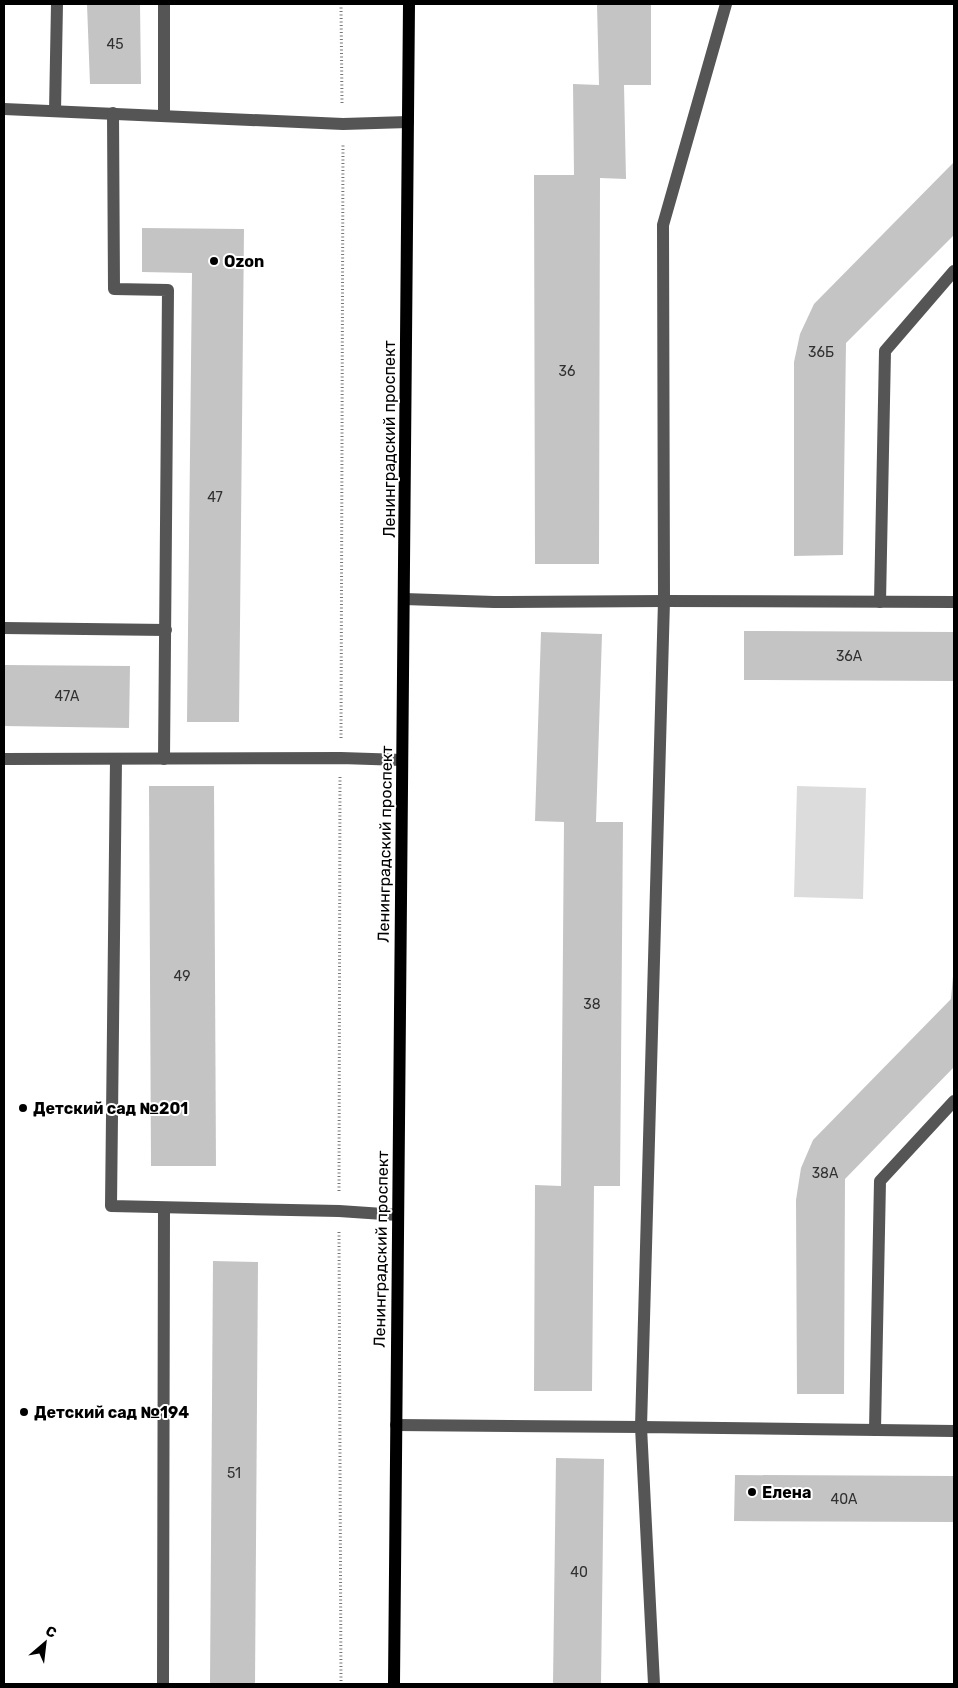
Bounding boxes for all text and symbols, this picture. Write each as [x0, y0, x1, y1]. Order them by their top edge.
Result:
house number: 45 [106, 36, 124, 53]
place label: Ozon [224, 252, 264, 271]
marker: Ozon [208, 255, 220, 267]
street label: Ленинградский проспект [380, 340, 399, 538]
house number: 36Б [808, 344, 834, 361]
house number: 36 [559, 363, 575, 380]
house number: 47 [207, 489, 223, 506]
house number: 36А [836, 648, 863, 665]
house number: 47А [54, 688, 80, 705]
street label: Ленинградский проспект [374, 745, 396, 943]
house number: 49 [174, 968, 190, 985]
house number: 38 [583, 996, 601, 1013]
place label: Детский сад №201 [33, 1099, 188, 1118]
marker: Детский сад №201 [17, 1102, 29, 1114]
street label: Ленинградский проспект [370, 1150, 392, 1348]
house number: 38А [812, 1165, 839, 1182]
place label: Детский сад №194 [34, 1403, 189, 1422]
marker: Детский сад №194 [18, 1406, 30, 1418]
house number: 51 [227, 1465, 241, 1482]
place label: Елена [762, 1483, 811, 1502]
marker: Елена [746, 1486, 758, 1498]
house number: 40А [831, 1491, 858, 1508]
house number: 40 [570, 1564, 588, 1581]
north arrow [20, 1618, 70, 1668]
text: С [43, 1622, 59, 1642]

